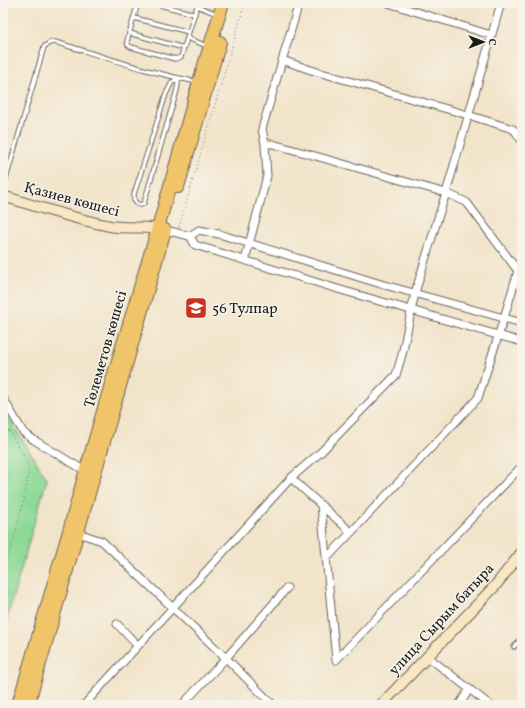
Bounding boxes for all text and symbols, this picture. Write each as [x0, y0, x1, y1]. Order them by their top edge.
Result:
north arrow [463, 22, 503, 62]
text: С [484, 38, 499, 46]
street label: Қазиев көшесі [21, 178, 122, 223]
street label: Төлеметов көшесі [80, 288, 133, 410]
school or university icon: 56 Тулпар [183, 295, 209, 321]
place label: 56 Тулпар [212, 299, 278, 320]
street label: улица Сырым батыра [384, 559, 500, 681]

